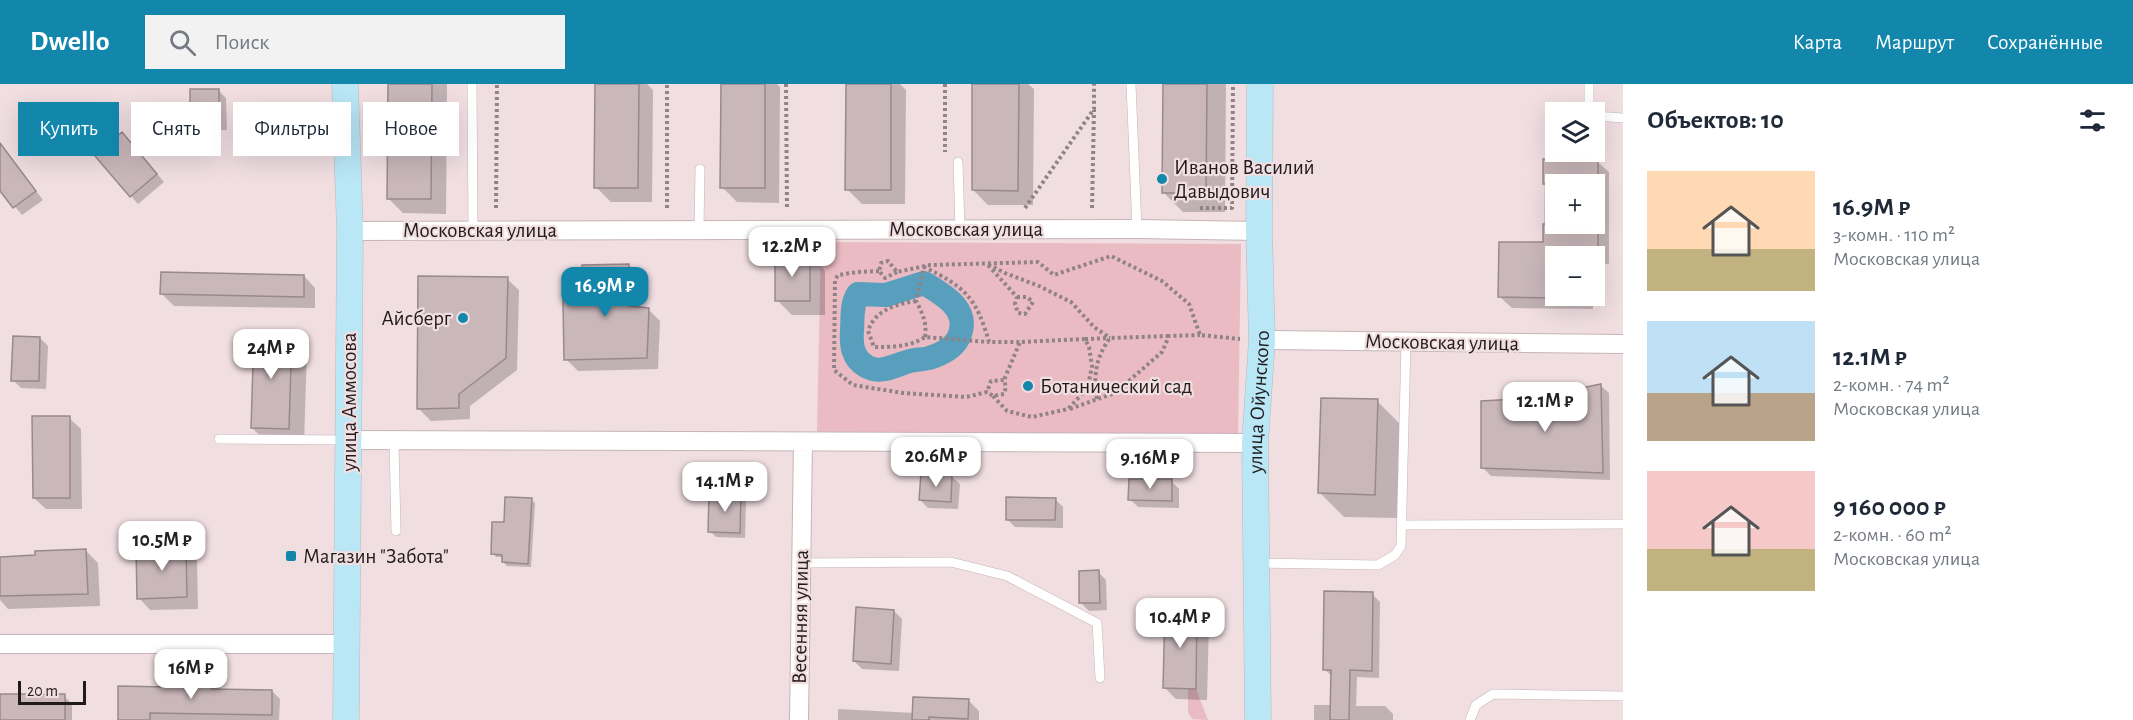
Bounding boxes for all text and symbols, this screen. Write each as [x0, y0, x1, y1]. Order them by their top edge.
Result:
search box [145, 15, 565, 69]
icon: search [166, 26, 199, 59]
text: Dwello [30, 28, 109, 56]
text: Поиск [214, 31, 269, 53]
text: Карта [1793, 32, 1842, 53]
text: Маршрут [1875, 32, 1954, 53]
text: Сохранённые [1987, 32, 2103, 53]
chip: Купить [18, 102, 119, 156]
chip: Снять [131, 102, 221, 156]
chip: Фильтры [233, 102, 351, 156]
chip: Новое [363, 102, 459, 156]
map controls [1545, 102, 1605, 306]
button: layers [1545, 102, 1605, 162]
icon: filters [2076, 104, 2109, 137]
text: Объектов: 10 [1647, 107, 1784, 133]
place label: Иванов Василий Давыдович [1174, 157, 1315, 202]
marker: Иванов Василий Давыдович [1155, 172, 1169, 186]
button: + [1545, 174, 1605, 234]
text: 16.9M ₽ [1833, 194, 1910, 220]
icon: home [1695, 195, 1767, 267]
street label: Московская улица [889, 219, 1044, 240]
street label: Московская улица [403, 220, 558, 241]
text: 3-комн. · 110 m² [1833, 225, 1955, 245]
pin: 12.2M ₽ [737, 227, 847, 278]
text: 12.2M ₽ [763, 236, 821, 256]
button: − [1545, 246, 1605, 306]
text: Московская улица [1833, 249, 1980, 269]
pin: 16.9M ₽ [550, 267, 660, 318]
text: 16.9M ₽ [575, 276, 635, 296]
place label: Айсберг [381, 308, 452, 329]
marker: Айсберг [456, 311, 470, 325]
pin: 24M ₽ [229, 329, 313, 380]
street label: улица Ойунского [1245, 330, 1273, 475]
street label: Московская улица [1365, 331, 1520, 354]
street label: улица Аммосова [339, 332, 360, 473]
text: 24M ₽ [247, 338, 295, 358]
text: 12.1M ₽ [1833, 344, 1907, 370]
icon: home [1695, 345, 1767, 417]
text: 2-комн. · 74 m² [1833, 375, 1949, 395]
place label: Ботанический сад [1040, 376, 1192, 397]
marker: Ботанический сад [1021, 379, 1035, 393]
pin: 12.1M ₽ [1490, 382, 1600, 433]
text: 12.1M ₽ [1517, 391, 1573, 411]
text: Московская улица [1833, 399, 1980, 419]
pin: 20.6M ₽ [881, 437, 991, 488]
pin: 9.16M ₽ [1095, 439, 1205, 490]
text: 20.6M ₽ [905, 446, 967, 466]
text: 9.16M ₽ [1120, 448, 1180, 468]
pin: 14.1M ₽ [670, 462, 780, 513]
text: 14.1M ₽ [696, 471, 754, 491]
text: 9 160 000 ₽ [1833, 494, 1946, 520]
icon: home [1695, 495, 1767, 567]
pin: 10.5M ₽ [107, 521, 217, 572]
text: 2-комн. · 60 m² [1833, 525, 1951, 545]
text: 10.5M ₽ [132, 530, 192, 550]
place label: Магазин "Забота" [303, 546, 449, 567]
marker: Магазин "Забота" [284, 549, 298, 563]
street label: Весенняя улица [789, 549, 812, 684]
text: Московская улица [1833, 549, 1980, 569]
pin: 10.4M ₽ [1125, 598, 1235, 649]
text: 10.4M ₽ [1150, 607, 1210, 627]
pin: 16M ₽ [149, 649, 233, 700]
text: 16M ₽ [168, 658, 214, 678]
scale bar [18, 678, 86, 706]
text: 20 m [27, 683, 58, 699]

